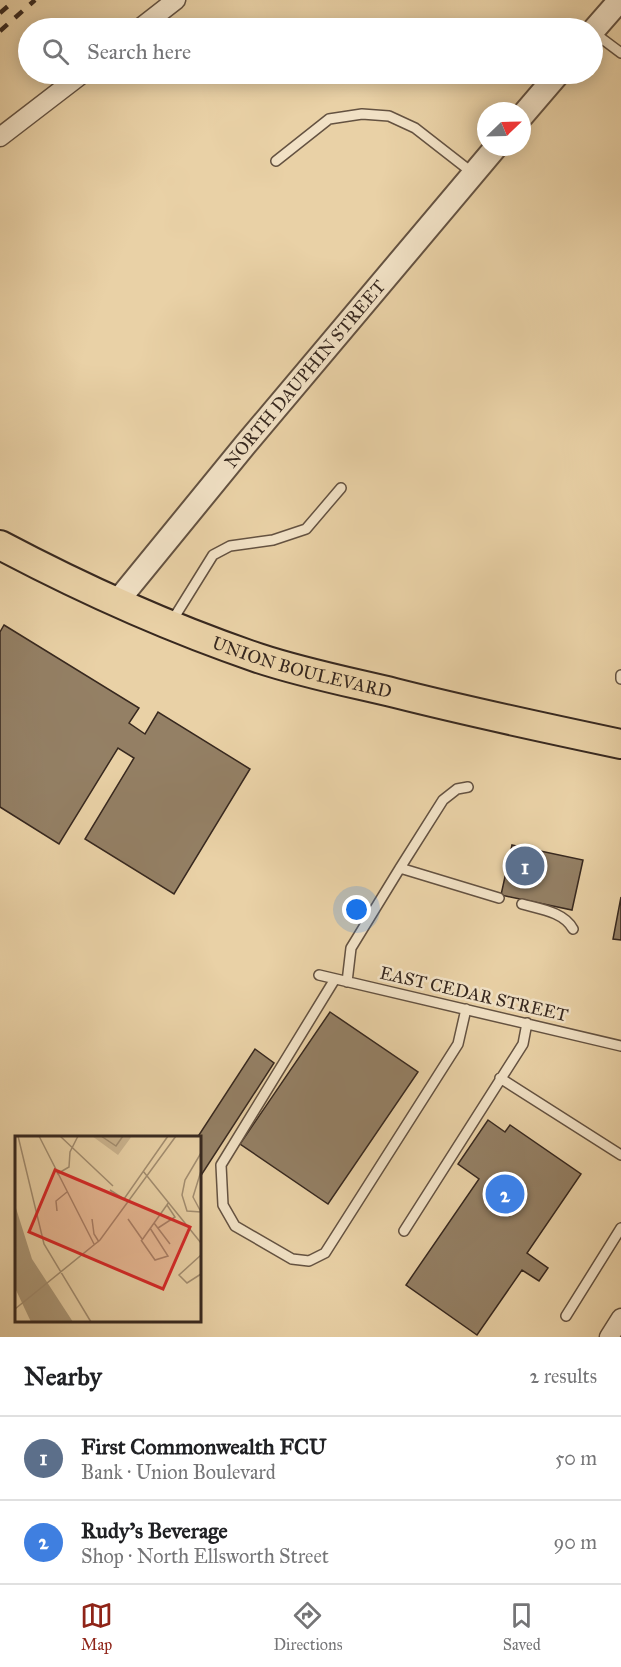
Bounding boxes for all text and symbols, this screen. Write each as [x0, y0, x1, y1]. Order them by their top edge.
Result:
search box [18, 18, 603, 84]
icon: search [39, 35, 72, 68]
text: Search here [87, 38, 191, 65]
north arrow [477, 102, 531, 156]
street label: NORTH DAUPHIN STREET [220, 276, 390, 472]
street label: UNION BOULEVARD [209, 632, 394, 703]
pin: 1 [506, 844, 544, 888]
your location [342, 895, 371, 924]
street label: EAST CEDAR STREET [378, 962, 570, 1026]
inset map [15, 1136, 201, 1322]
pin: 2 [486, 1172, 524, 1216]
text: Nearby [24, 1360, 102, 1392]
text: 2 results [529, 1364, 597, 1388]
text: First Commonwealth FCU [81, 1433, 326, 1460]
text: 1 [40, 1446, 47, 1470]
text: 50 m [555, 1446, 597, 1470]
text: Bank · Union Boulevard [81, 1460, 276, 1484]
text: Rudy's Beverage [81, 1517, 228, 1544]
text: 2 [39, 1530, 48, 1554]
text: 90 m [554, 1530, 597, 1554]
text: Shop · North Ellsworth Street [81, 1544, 329, 1568]
tab: Map [80, 1599, 113, 1654]
tab: Directions [273, 1599, 342, 1654]
tab: Saved [503, 1599, 541, 1654]

